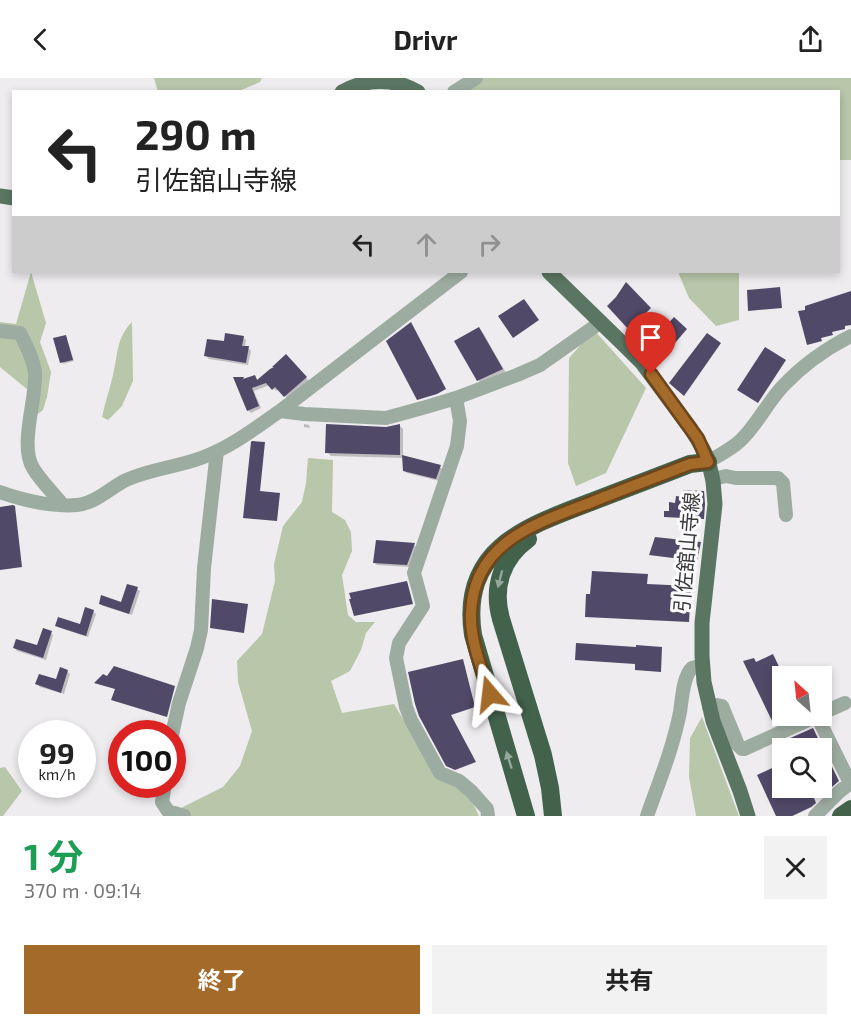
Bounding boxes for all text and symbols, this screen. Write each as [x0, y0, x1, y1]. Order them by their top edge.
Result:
icon: back [24, 23, 57, 56]
text: Drivr [393, 23, 458, 55]
icon: share [794, 23, 827, 56]
text: 290 m [135, 108, 257, 158]
icon: left [36, 114, 114, 192]
text: 引佐舘山寺線 [135, 163, 297, 195]
icon: left [347, 228, 380, 261]
icon: ahead [410, 228, 443, 261]
icon: right [473, 228, 506, 261]
pin [625, 312, 676, 374]
icon: arrive [634, 321, 667, 354]
street label: 引佐舘山寺線 [669, 491, 703, 613]
one-way arrow [495, 570, 504, 588]
position arrow [458, 662, 522, 726]
north arrow [772, 666, 832, 726]
map controls [772, 666, 832, 798]
speed limit sign: 100 [108, 720, 186, 798]
text: 99 [39, 734, 75, 770]
button: search [772, 738, 832, 798]
one-way arrow [504, 751, 513, 769]
text: km/h [38, 765, 76, 783]
text: 1 分 [24, 834, 83, 877]
button: close [764, 836, 827, 899]
text: 370 m · 09:14 [24, 878, 142, 902]
button: 終了 [24, 945, 420, 1014]
button: 共有 [432, 945, 827, 1014]

